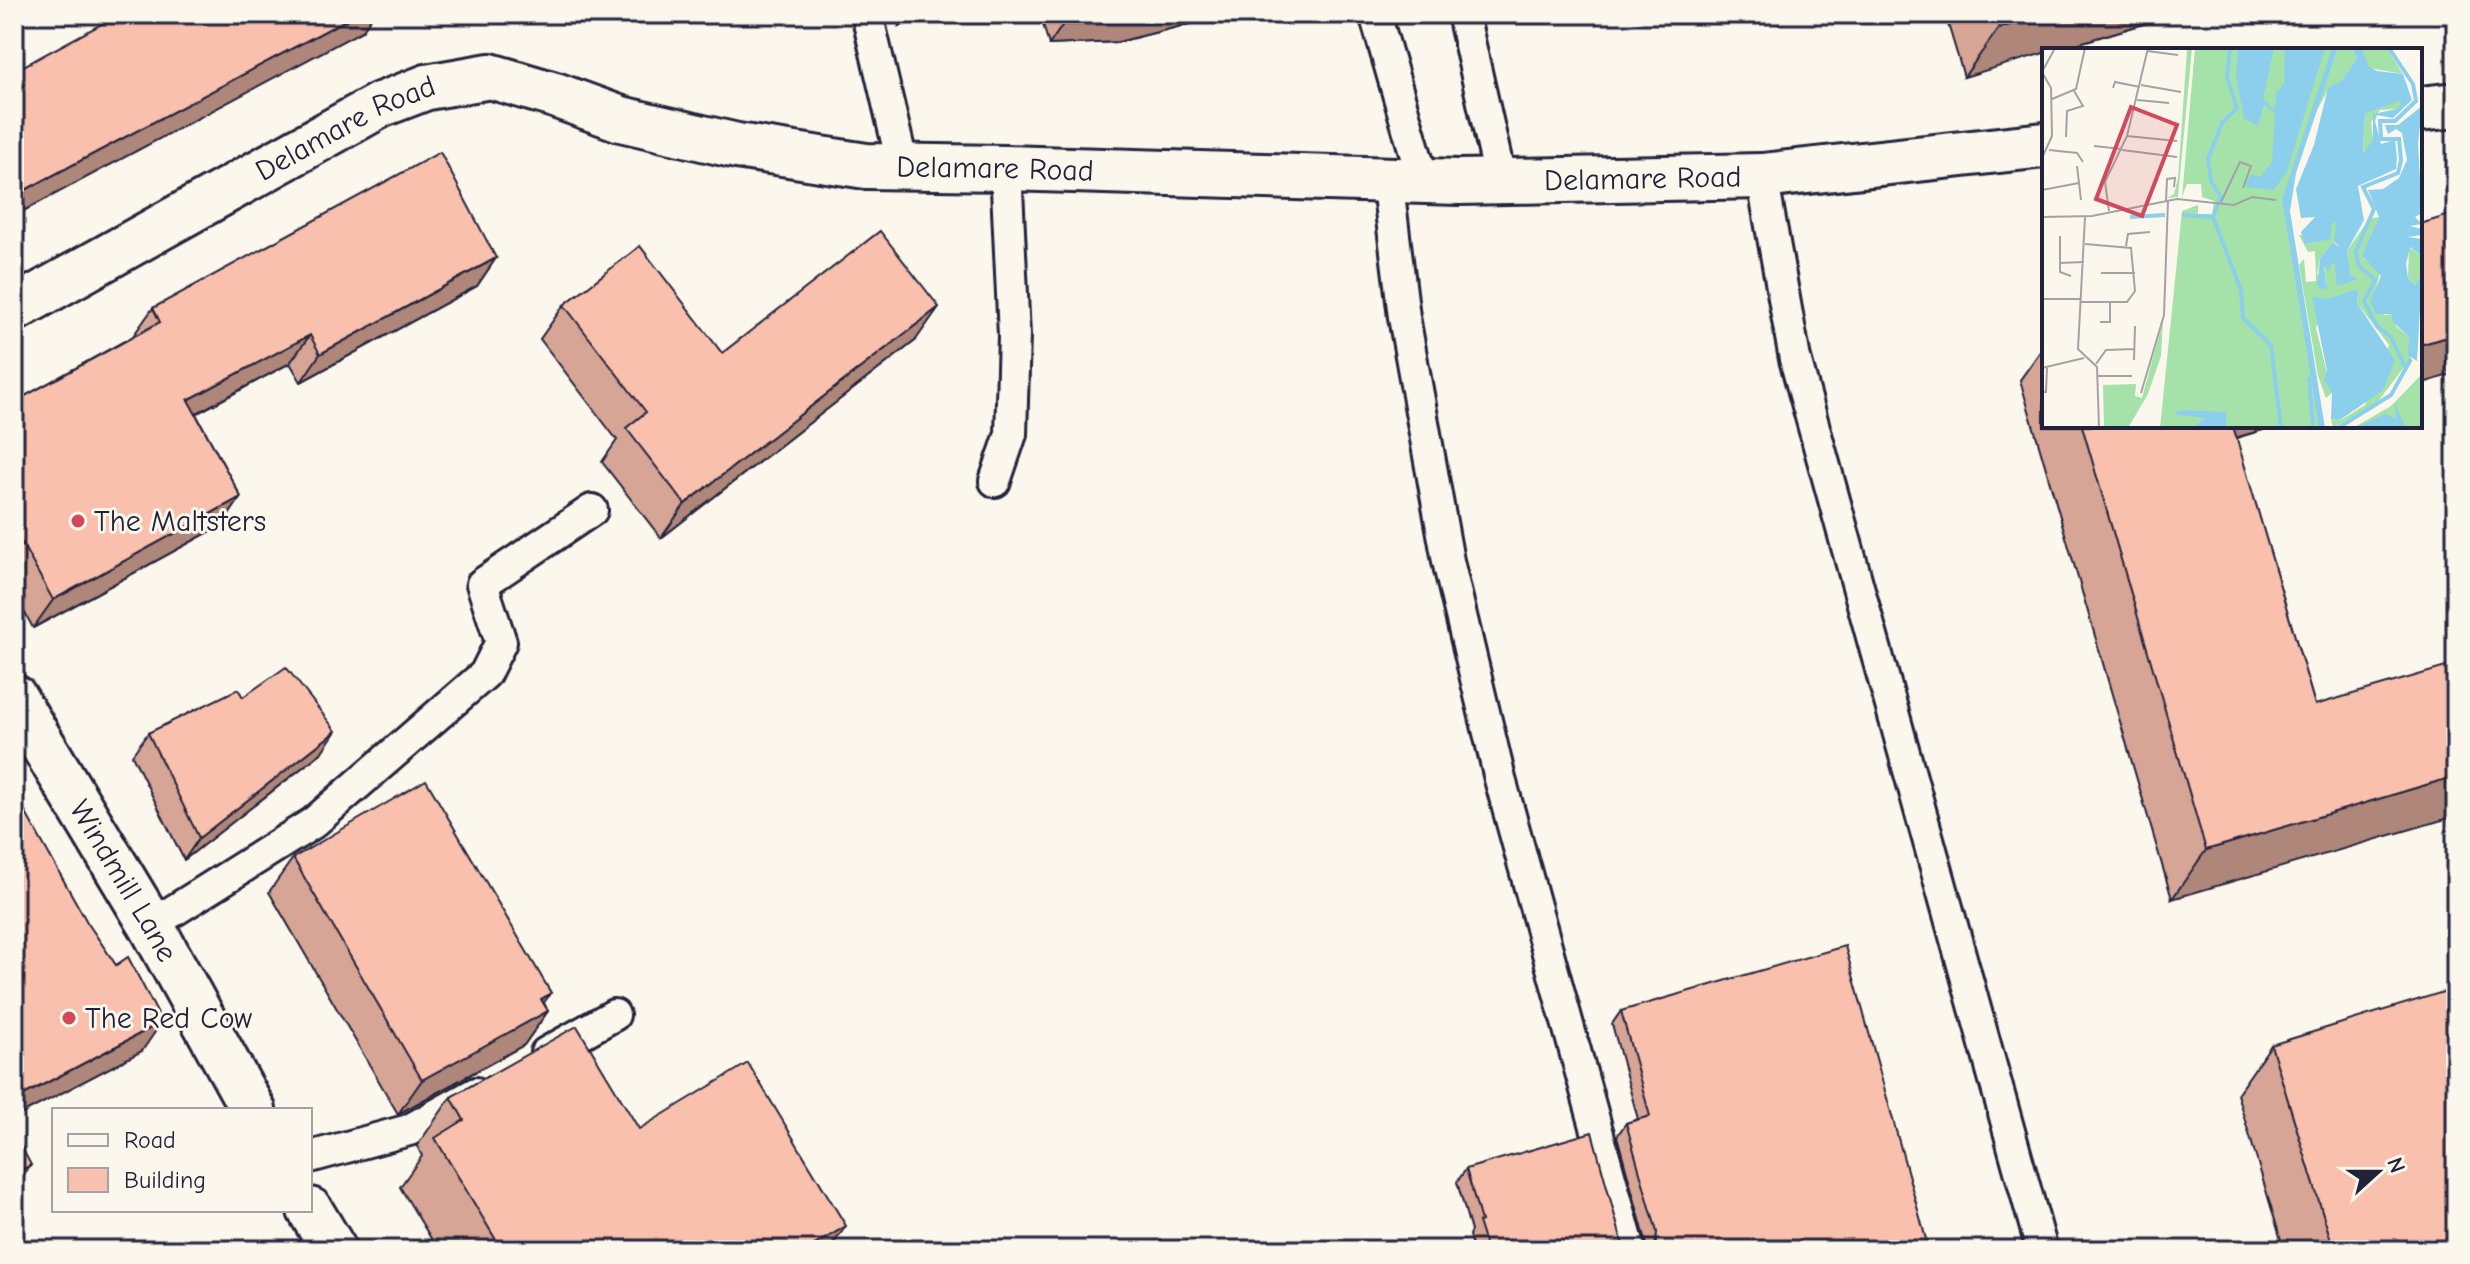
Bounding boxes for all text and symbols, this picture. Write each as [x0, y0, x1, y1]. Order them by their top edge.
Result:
inset map [2042, 48, 2422, 428]
street label: Delamare Road [250, 68, 440, 189]
street label: Delamare Road [896, 149, 1094, 189]
street label: Delamare Road [1544, 159, 1742, 198]
place label: The Maltsters [94, 504, 266, 539]
marker: The Maltsters [69, 512, 87, 530]
street label: Windmill Lane [62, 794, 185, 968]
place label: The Red Cow [85, 1001, 252, 1036]
marker: The Red Cow [60, 1009, 78, 1027]
legend [52, 1108, 312, 1212]
text: Road [124, 1126, 176, 1154]
north arrow [2338, 1132, 2418, 1212]
text: N [2381, 1154, 2410, 1177]
text: Building [124, 1166, 206, 1194]

